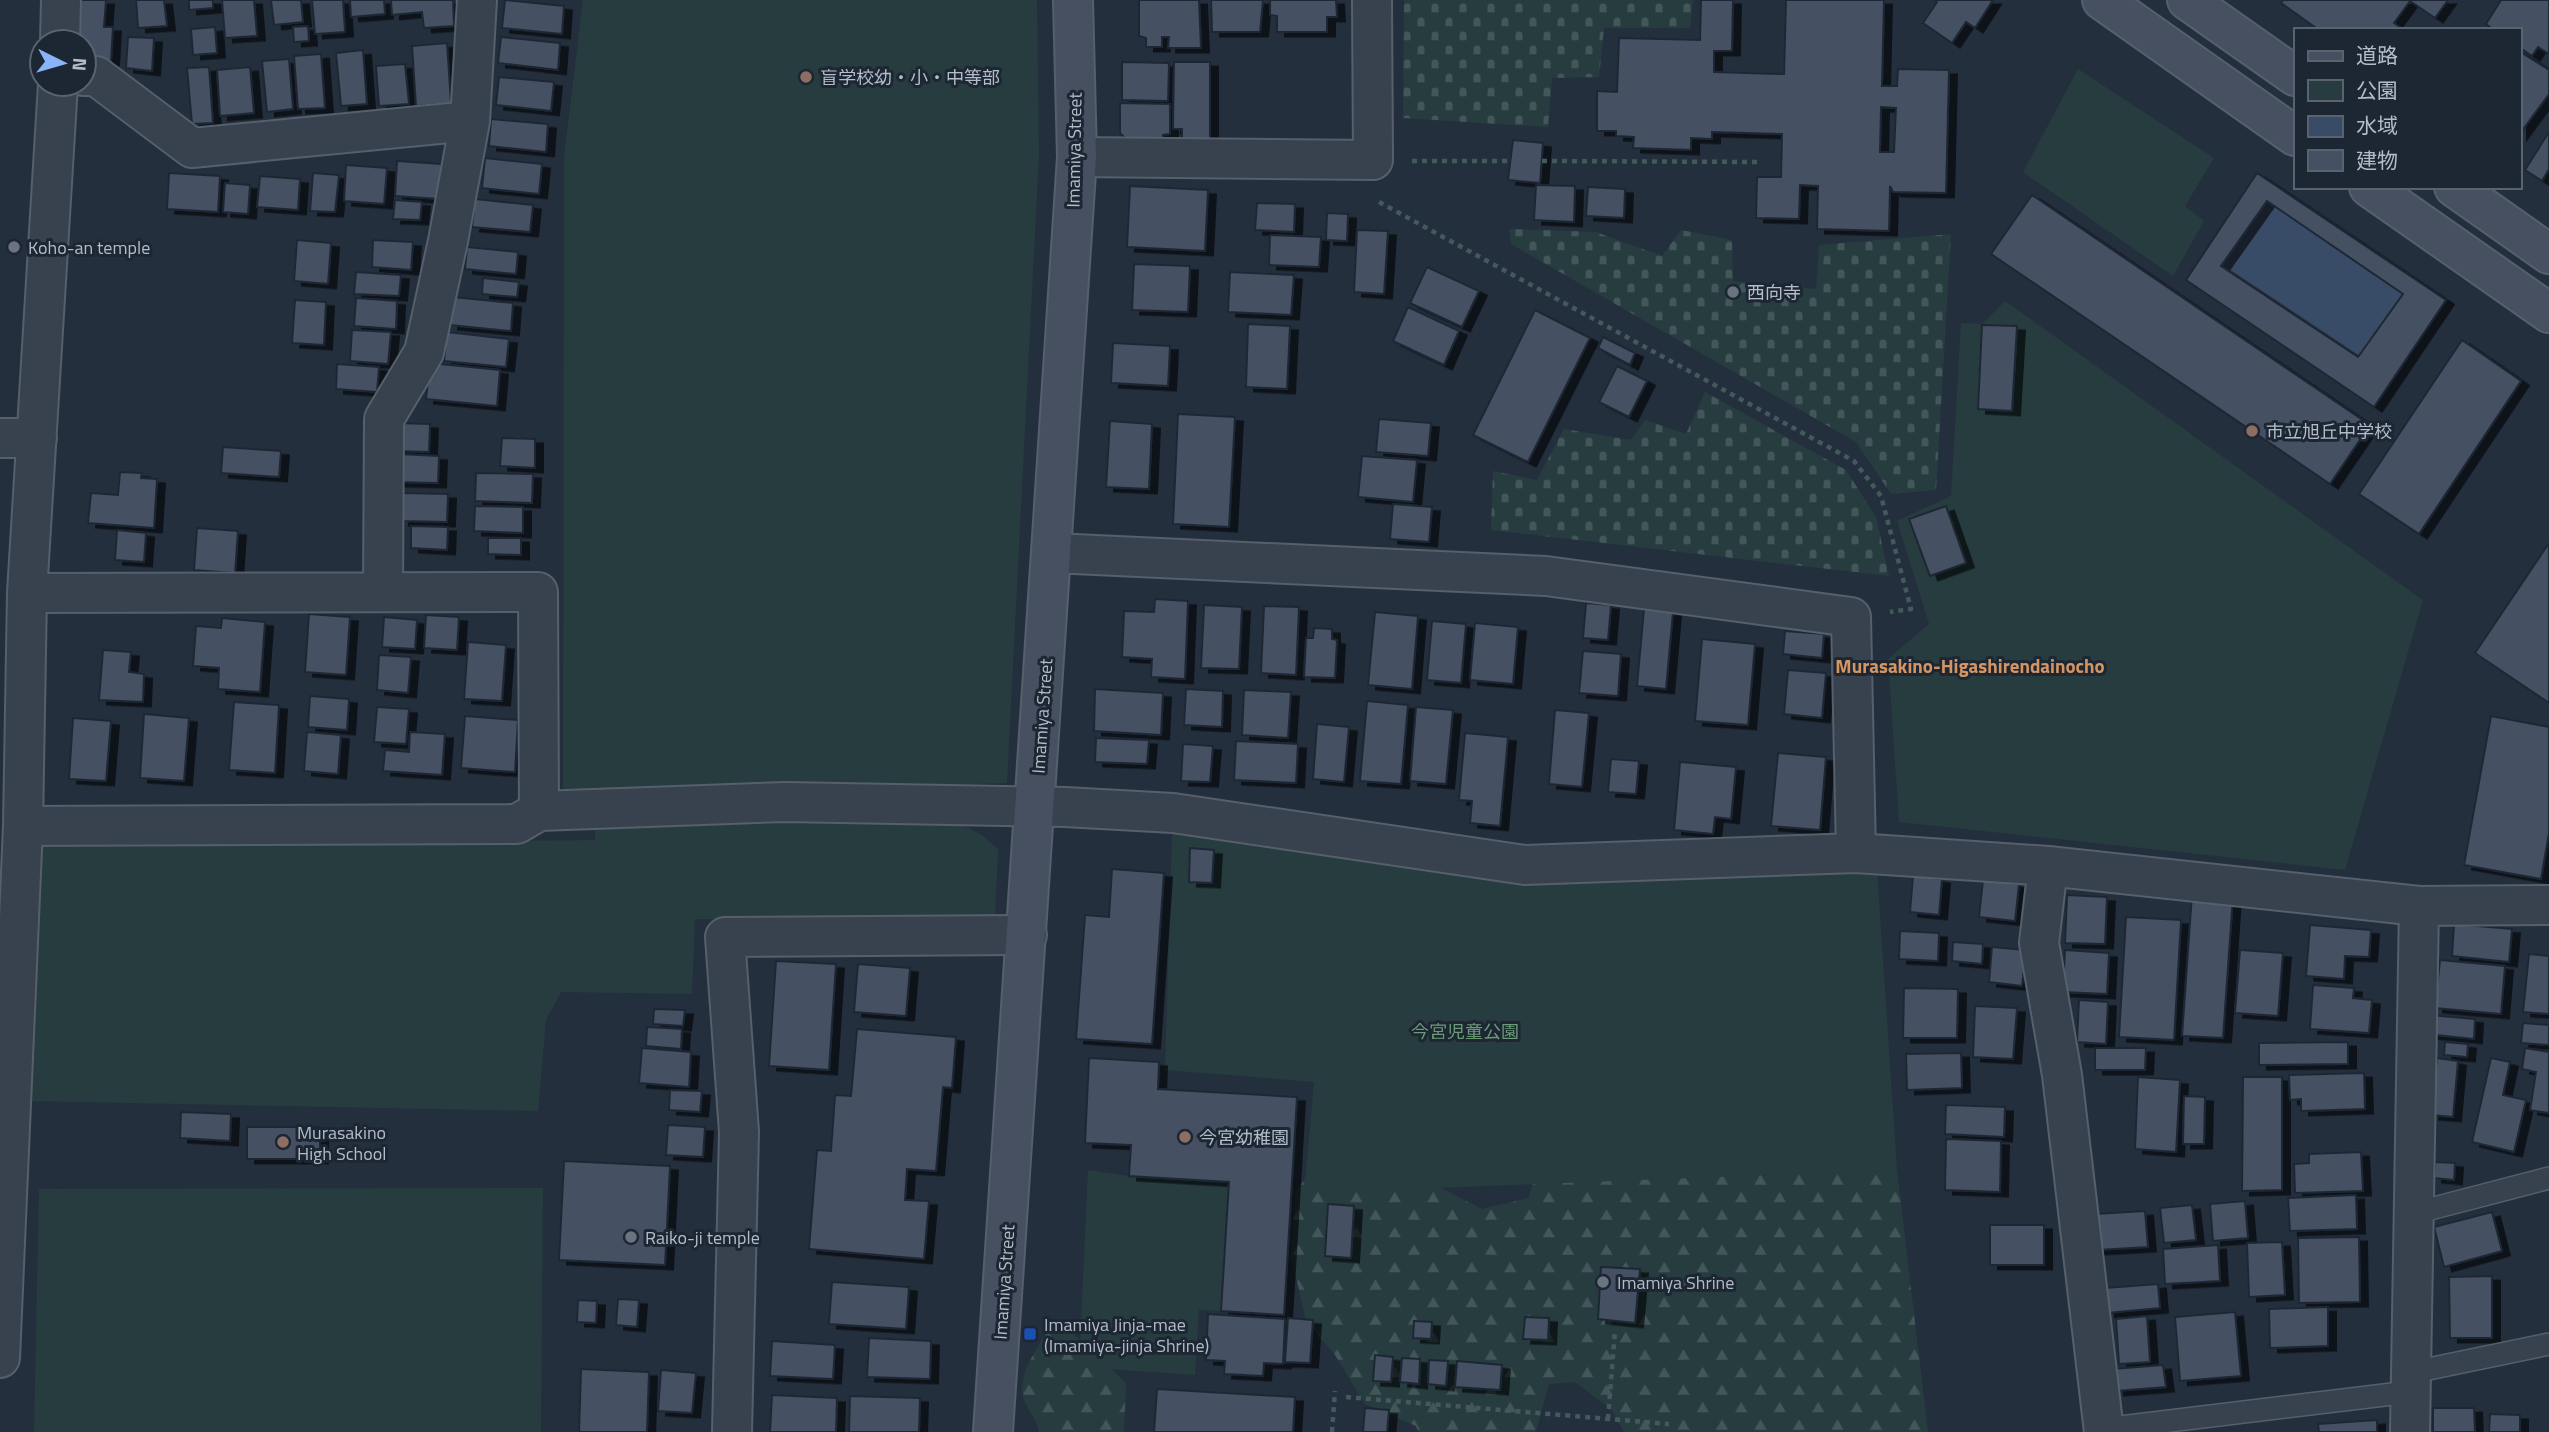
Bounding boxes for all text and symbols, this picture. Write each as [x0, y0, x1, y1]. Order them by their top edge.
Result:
north arrow [28, 28, 98, 98]
legend [2294, 28, 2521, 189]
text: 道路 [2356, 39, 2398, 71]
text: N [65, 57, 95, 72]
place label: 盲学校幼・小・中等部 [820, 64, 1000, 91]
marker: 盲学校幼・小・中等部 [798, 69, 814, 85]
text: 公園 [2356, 74, 2398, 106]
street label: Imamiya Street [1059, 91, 1089, 208]
text: 水域 [2356, 109, 2398, 141]
text: 建物 [2356, 144, 2398, 176]
place label: Koho-an temple [28, 234, 150, 261]
marker: Koho-an temple [6, 239, 22, 255]
place label: 西向寺 [1747, 279, 1801, 306]
marker: 西向寺 [1725, 284, 1741, 300]
place label: 市立旭丘中学校 [2266, 418, 2392, 445]
marker: 市立旭丘中学校 [2244, 423, 2260, 439]
district label: Murasakino-Higashirendainocho [1835, 651, 2105, 680]
street label: Imamiya Street [1025, 657, 1060, 775]
park label: 今宮児童公園 [1411, 1018, 1519, 1045]
place label: Murasakino High School [297, 1119, 386, 1167]
place label: 今宮幼稚園 [1199, 1124, 1289, 1151]
marker: 今宮幼稚園 [1177, 1129, 1193, 1145]
marker: Murasakino High School [275, 1134, 291, 1150]
street label: Imamiya Street [987, 1223, 1022, 1341]
place label: Raiko-ji temple [645, 1224, 760, 1251]
marker: Raiko-ji temple [623, 1229, 639, 1245]
place label: Imamiya Shrine [1617, 1269, 1734, 1296]
marker: Imamiya Shrine [1595, 1274, 1611, 1290]
place label: Imamiya Jinja-mae (Imamiya-jinja Shrine) [1044, 1311, 1209, 1359]
marker: Imamiya Jinja-mae (Imamiya-jinja Shrine) [1022, 1326, 1038, 1342]

